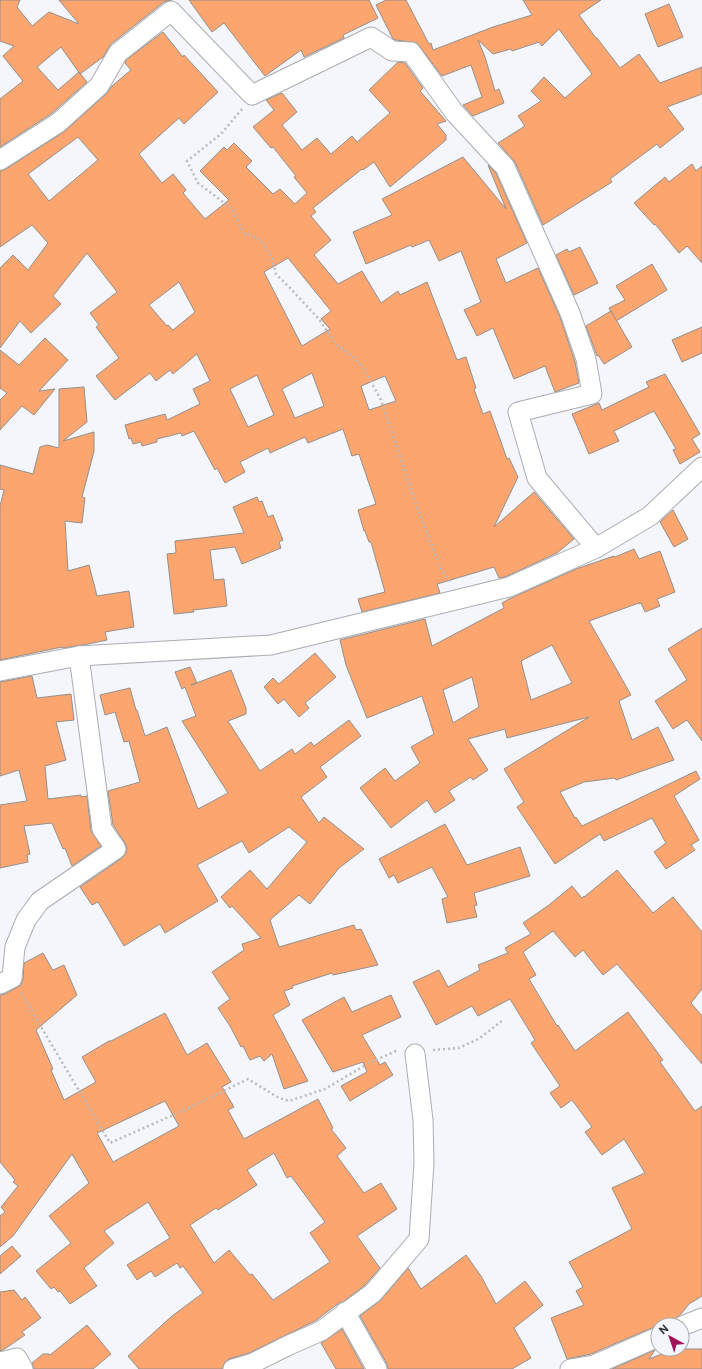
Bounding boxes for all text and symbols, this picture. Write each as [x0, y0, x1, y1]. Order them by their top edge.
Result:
north arrow [650, 1317, 690, 1357]
text: N [656, 1321, 671, 1337]

